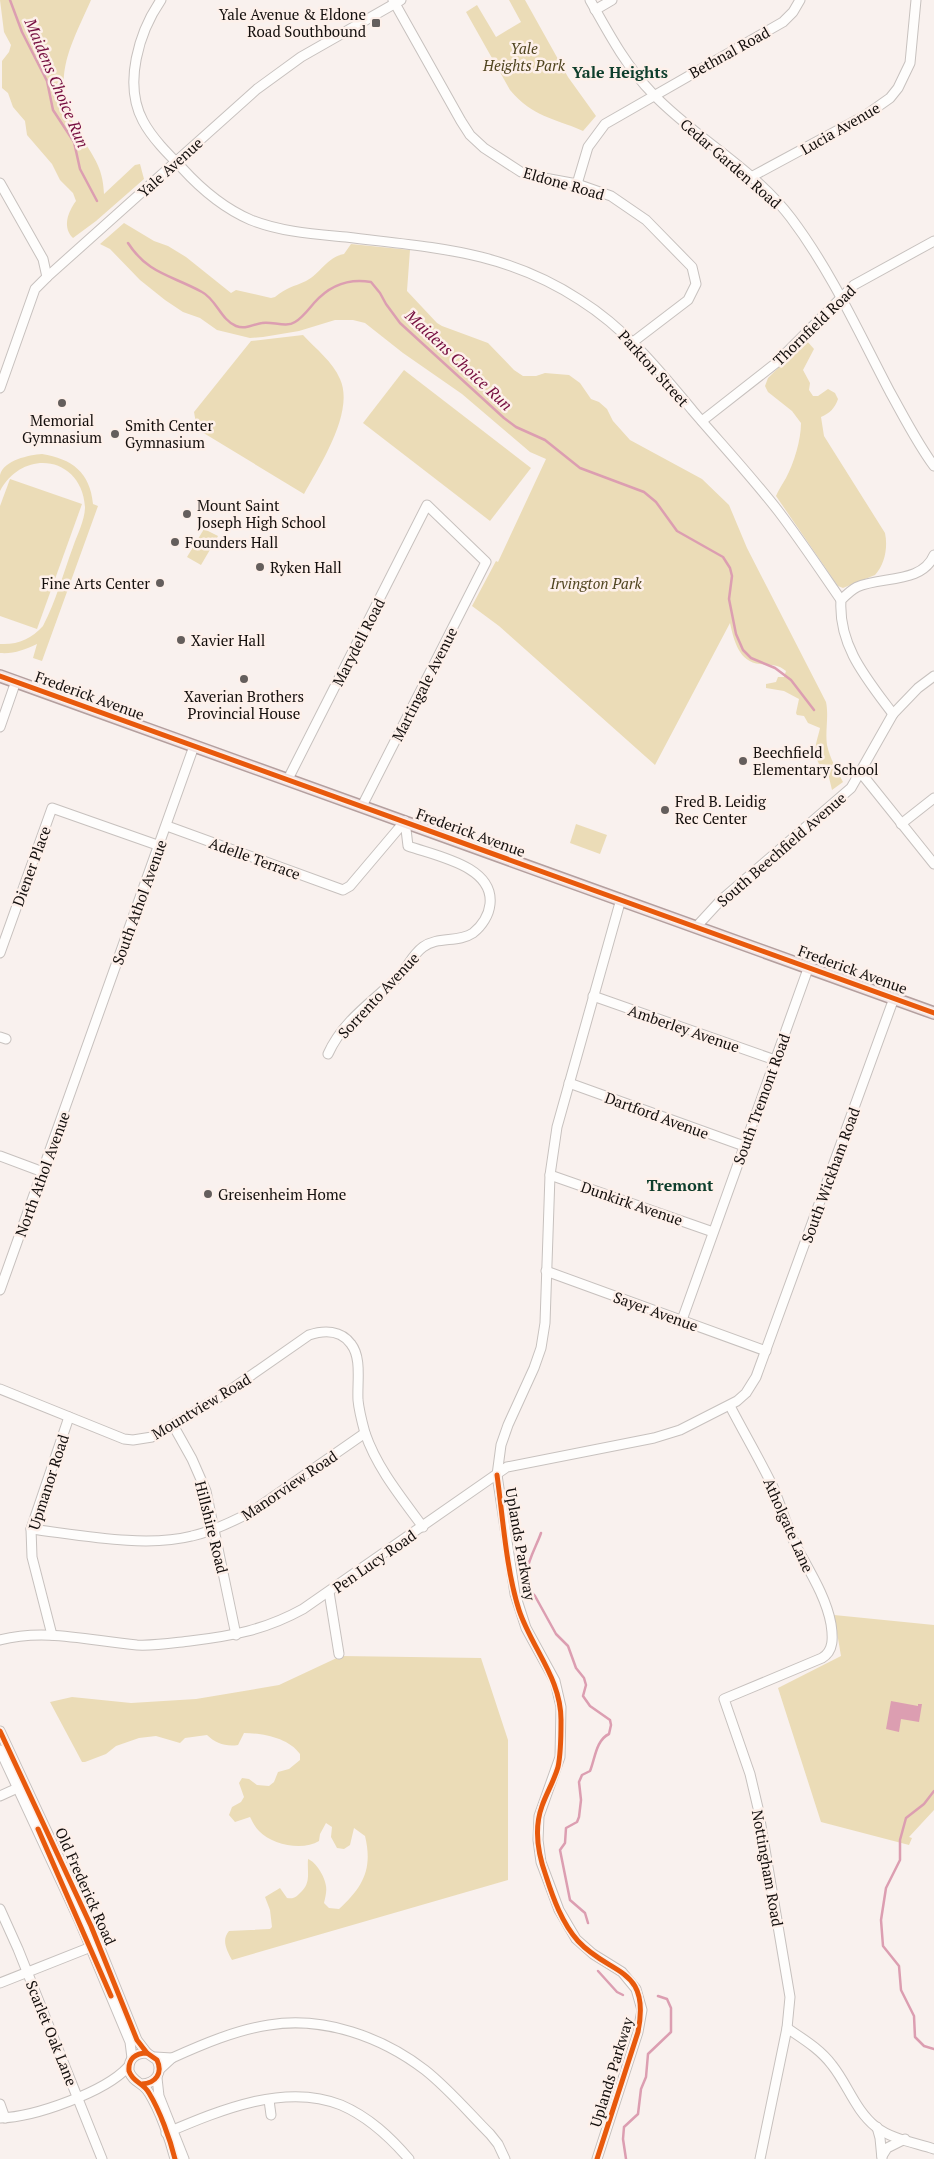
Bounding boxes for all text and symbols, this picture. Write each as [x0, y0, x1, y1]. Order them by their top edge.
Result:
place label: Yale Avenue & Eldone Road Southbound [219, 4, 366, 41]
water label: Maidens Choice Run [19, 14, 94, 151]
marker: Yale Avenue & Eldone Road Southbound [370, 17, 382, 29]
street label: Bethnal Road [685, 22, 773, 82]
park label: Yale Heights Park [482, 38, 566, 75]
district label: Yale Heights [572, 61, 668, 83]
street label: Lucia Avenue [797, 97, 883, 159]
street label: Cedar Garden Road [676, 114, 786, 212]
street label: Yale Avenue [133, 133, 207, 201]
street label: Eldone Road [521, 162, 607, 204]
street label: Thornfield Road [768, 280, 860, 370]
water label: Maidens Choice Run [400, 304, 517, 415]
street label: Parkton Street [614, 325, 694, 411]
marker: Memorial Gymnasium [56, 397, 68, 409]
place label: Memorial Gymnasium [22, 410, 102, 447]
place label: Smith Center Gymnasium [125, 415, 213, 452]
marker: Smith Center Gymnasium [109, 428, 121, 440]
place label: Mount Saint Joseph High School [197, 495, 326, 532]
marker: Mount Saint Joseph High School [181, 508, 193, 520]
place label: Founders Hall [185, 532, 278, 552]
marker: Founders Hall [169, 536, 181, 548]
place label: Ryken Hall [270, 557, 342, 577]
marker: Ryken Hall [254, 561, 266, 573]
place label: Fine Arts Center [41, 573, 150, 593]
park label: Irvington Park [549, 573, 643, 593]
marker: Fine Arts Center [154, 577, 166, 589]
street label: Marydell Road [327, 595, 389, 689]
street label: Martingale Avenue [387, 624, 461, 744]
place label: Xavier Hall [191, 630, 265, 650]
marker: Xavier Hall [175, 634, 187, 646]
street label: Frederick Avenue [33, 666, 147, 724]
marker: Xaverian Brothers Provincial House [238, 673, 250, 685]
place label: Xaverian Brothers Provincial House [184, 686, 304, 723]
place label: Beechfield Elementary School [753, 742, 879, 779]
marker: Beechfield Elementary School [737, 755, 749, 767]
street label: South Beechfield Avenue [712, 787, 850, 911]
place label: Fred B. Leidig Rec Center [675, 791, 767, 828]
street label: Frederick Avenue [414, 803, 528, 861]
marker: Fred B. Leidig Rec Center [659, 804, 671, 816]
street label: Diener Place [7, 823, 55, 909]
street label: Adelle Terrace [207, 832, 303, 884]
street label: South Athol Avenue [107, 837, 171, 967]
street label: Frederick Avenue [796, 940, 910, 998]
street label: Sorrento Avenue [333, 948, 423, 1042]
street label: Amberley Avenue [626, 1000, 742, 1056]
street label: South Tremont Road [728, 1031, 794, 1167]
street label: Dartford Avenue [602, 1087, 712, 1143]
street label: South Wickham Road [796, 1105, 864, 1245]
street label: North Athol Avenue [10, 1109, 74, 1239]
district label: Tremont [647, 1174, 714, 1196]
street label: Dunkirk Avenue [578, 1176, 686, 1230]
place label: Greisenheim Home [218, 1184, 346, 1204]
marker: Greisenheim Home [202, 1188, 214, 1200]
street label: Sayer Avenue [611, 1286, 701, 1336]
street label: Mountview Road [148, 1369, 254, 1443]
street label: Upmanor Road [23, 1432, 73, 1532]
street label: Manorview Road [237, 1446, 341, 1524]
street label: Atholgate Lane [759, 1475, 819, 1575]
street label: Hillshire Road [191, 1479, 233, 1575]
street label: Uplands Parkway [501, 1486, 541, 1602]
street label: Pen Lucy Road [328, 1525, 420, 1597]
street label: Nottingham Road [748, 1808, 788, 1928]
street label: Old Frederick Road [51, 1824, 121, 1948]
street label: Scarlet Oak Lane [22, 1977, 82, 2089]
street label: Uplands Parkway [585, 2014, 637, 2129]

